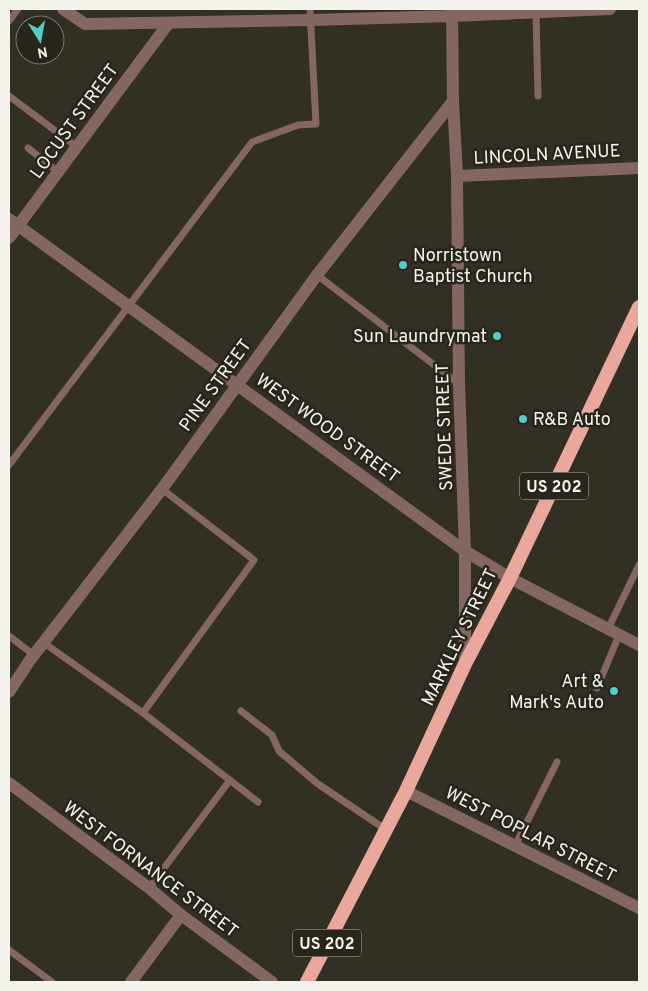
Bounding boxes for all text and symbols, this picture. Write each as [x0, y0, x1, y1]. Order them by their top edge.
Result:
north arrow [15, 15, 65, 65]
text: N [36, 42, 49, 61]
street label: LOCUST STREET [26, 60, 125, 184]
street label: LINCOLN AVENUE [473, 140, 621, 171]
place label: Norristown Baptist Church [413, 245, 533, 289]
marker: Norristown Baptist Church [397, 259, 409, 271]
place label: Sun Laundrymat [353, 326, 487, 349]
marker: Sun Laundrymat [491, 330, 503, 342]
street label: PINE STREET [175, 335, 257, 437]
street label: SWEDE STREET [432, 363, 459, 491]
street label: WEST WOOD STREET [251, 369, 404, 489]
place label: R&B Auto [533, 409, 611, 432]
marker: R&B Auto [517, 413, 529, 425]
road number: US 202 [520, 472, 588, 500]
street label: MARKLEY STREET [417, 565, 504, 710]
place label: Art & Mark's Auto [509, 671, 604, 715]
marker: Art & Mark's Auto [608, 685, 620, 697]
street label: WEST POPLAR STREET [441, 782, 620, 888]
street label: WEST FORNANCE STREET [58, 797, 242, 944]
road number: US 202 [293, 930, 361, 956]

